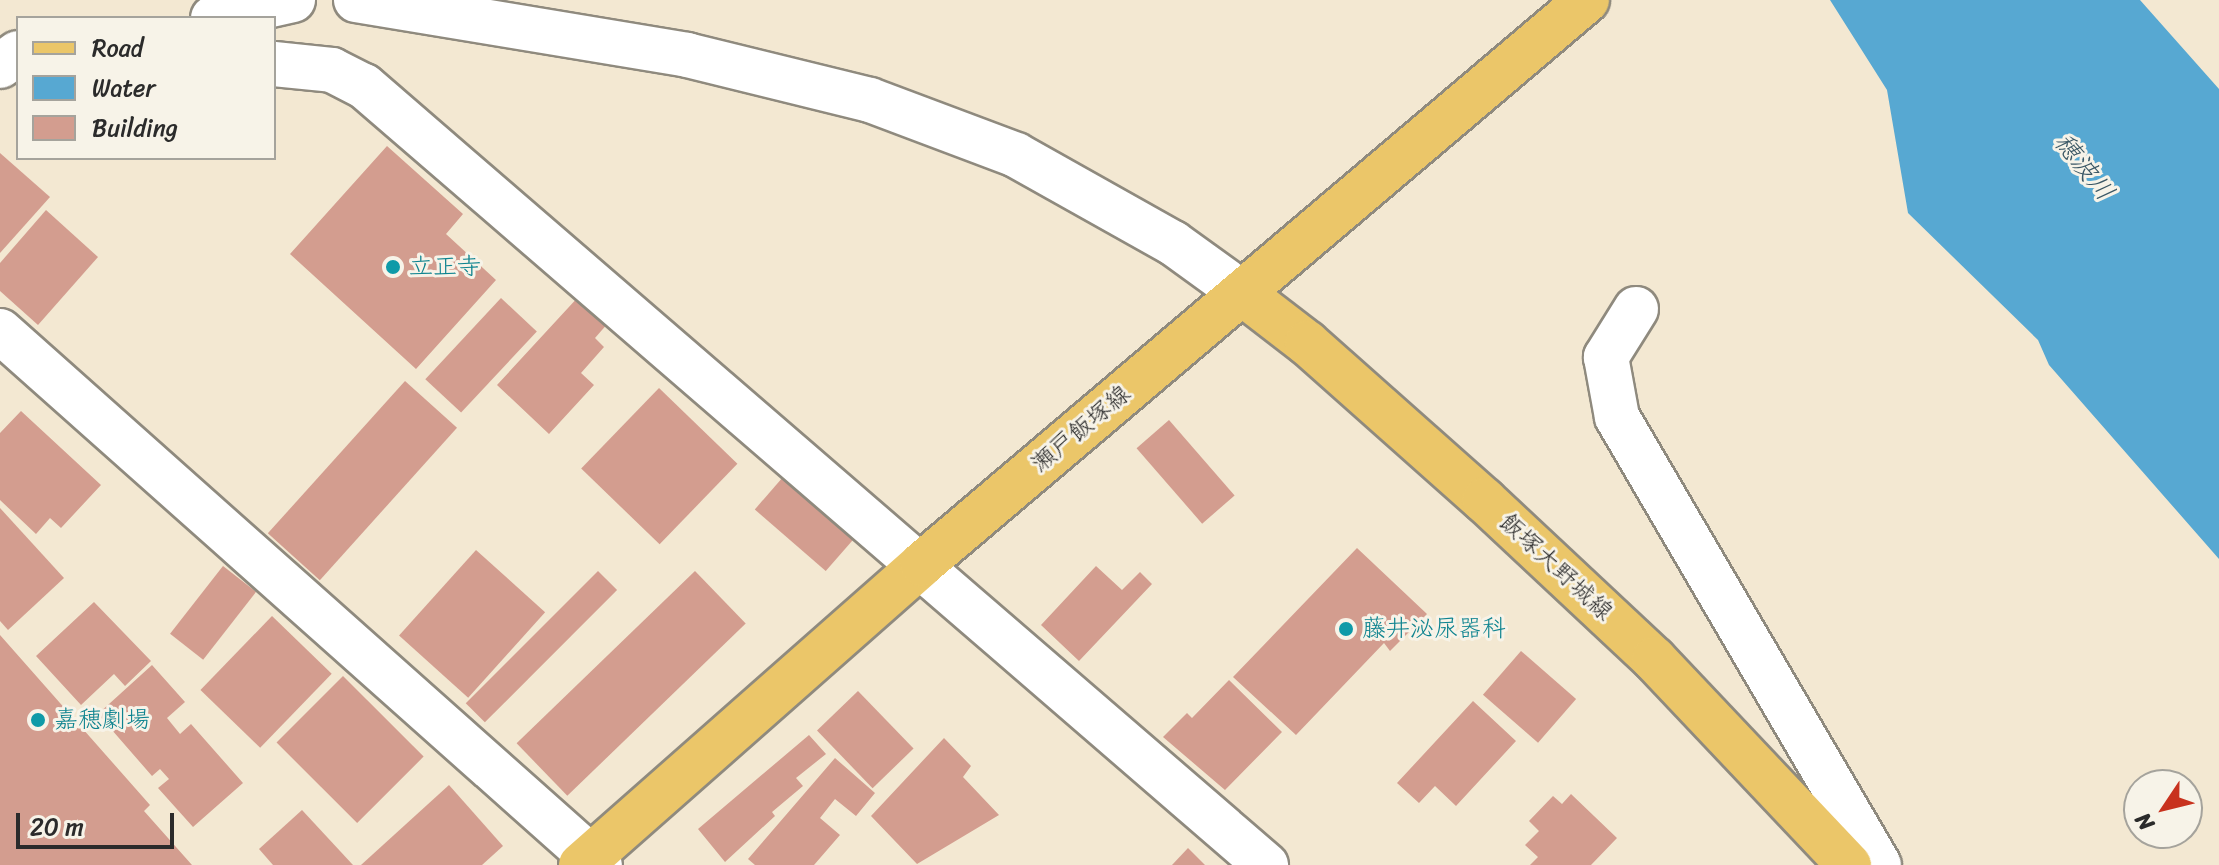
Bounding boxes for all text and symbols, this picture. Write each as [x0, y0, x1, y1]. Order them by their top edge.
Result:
legend [16, 16, 276, 160]
text: Road [92, 27, 143, 69]
text: Water [92, 67, 155, 109]
text: Building [92, 107, 178, 149]
water label: 穂波川 [2047, 127, 2121, 207]
place label: 立正寺 [409, 253, 481, 281]
marker: 立正寺 [384, 258, 402, 276]
street label: 瀬戸飯塚線 [1026, 379, 1136, 479]
street label: 飯塚大野城線 [1494, 507, 1618, 627]
place label: 藤井泌尿器科 [1362, 615, 1506, 643]
marker: 藤井泌尿器科 [1337, 620, 1355, 638]
place label: 嘉穂劇場 [54, 706, 150, 734]
marker: 嘉穂劇場 [29, 711, 47, 729]
north arrow [2123, 769, 2203, 849]
scale bar [20, 797, 178, 847]
text: N [2124, 804, 2165, 839]
text: 20 m [30, 806, 84, 848]

